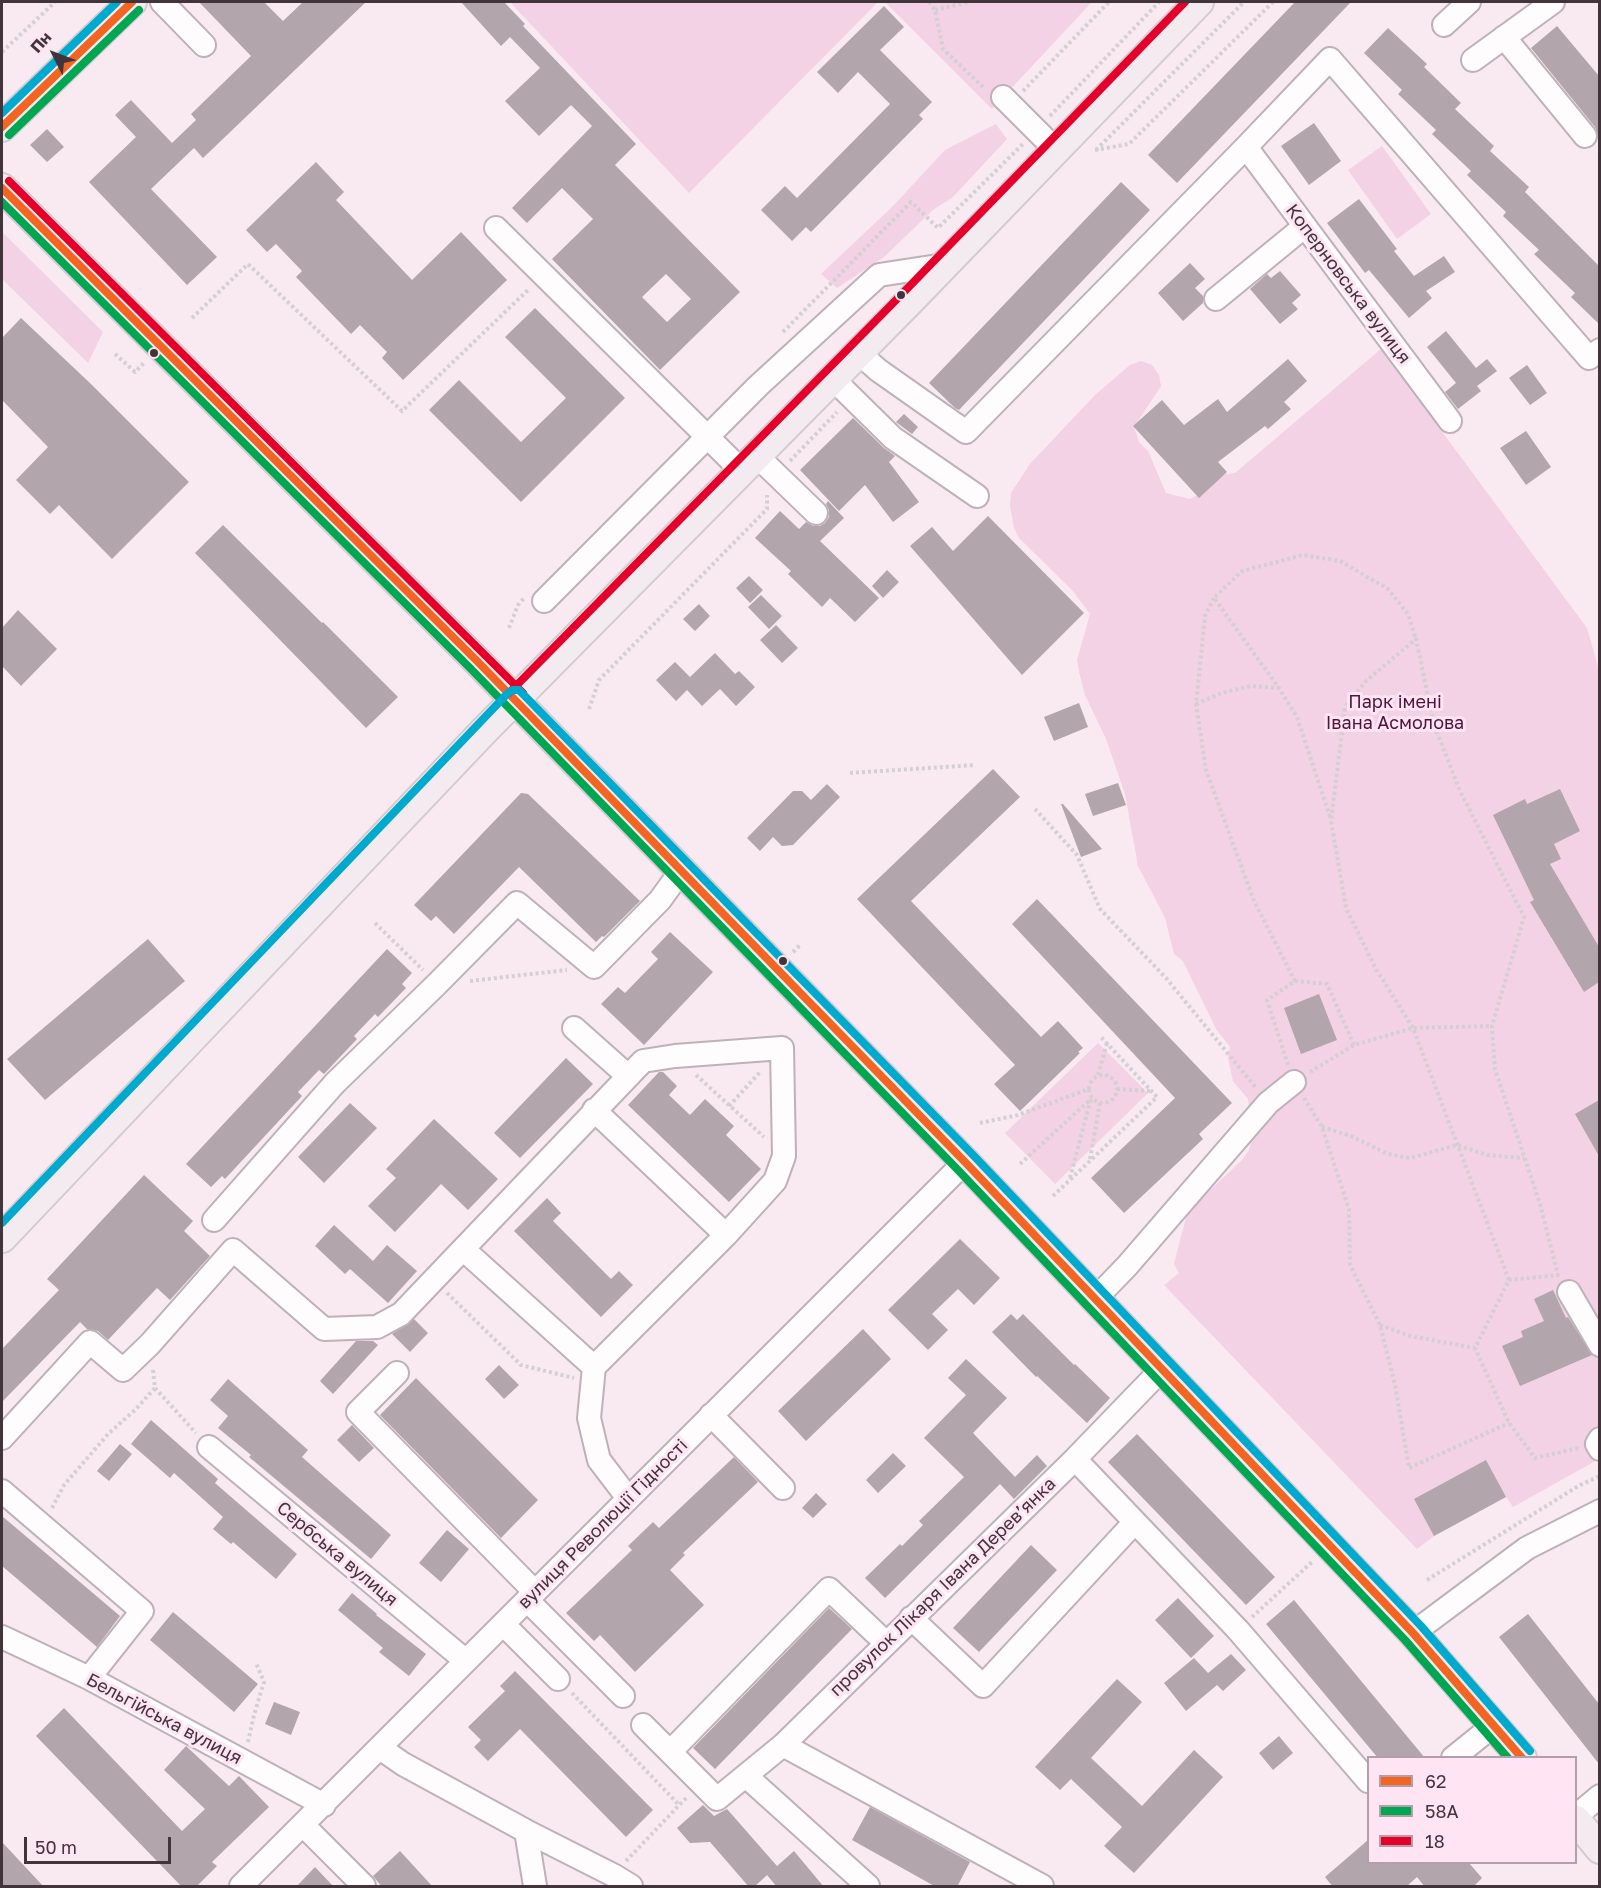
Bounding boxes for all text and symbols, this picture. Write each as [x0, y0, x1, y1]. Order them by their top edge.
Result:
north arrow [24, 24, 84, 84]
text: Пн [26, 27, 55, 57]
street label: Коперновська вулиця [1281, 200, 1415, 368]
unlabelled marker [895, 289, 907, 301]
unlabelled marker [148, 347, 160, 359]
park label: Парк імені Івана Асмолова [1326, 691, 1464, 734]
unlabelled marker [777, 955, 789, 967]
street label: вулиця Революції Гідності [514, 1435, 692, 1613]
street label: провулок Лікаря Івана Деревʼянка [826, 1473, 1060, 1701]
street label: Сербська вулиця [272, 1497, 402, 1611]
street label: Бельгійська вулиця [83, 1669, 245, 1769]
legend [1367, 1756, 1577, 1864]
text: 62 [1425, 1770, 1446, 1792]
text: 58А [1425, 1800, 1458, 1822]
scale bar [27, 1825, 174, 1863]
text: 18 [1425, 1830, 1445, 1852]
text: 50 m [35, 1836, 77, 1858]

